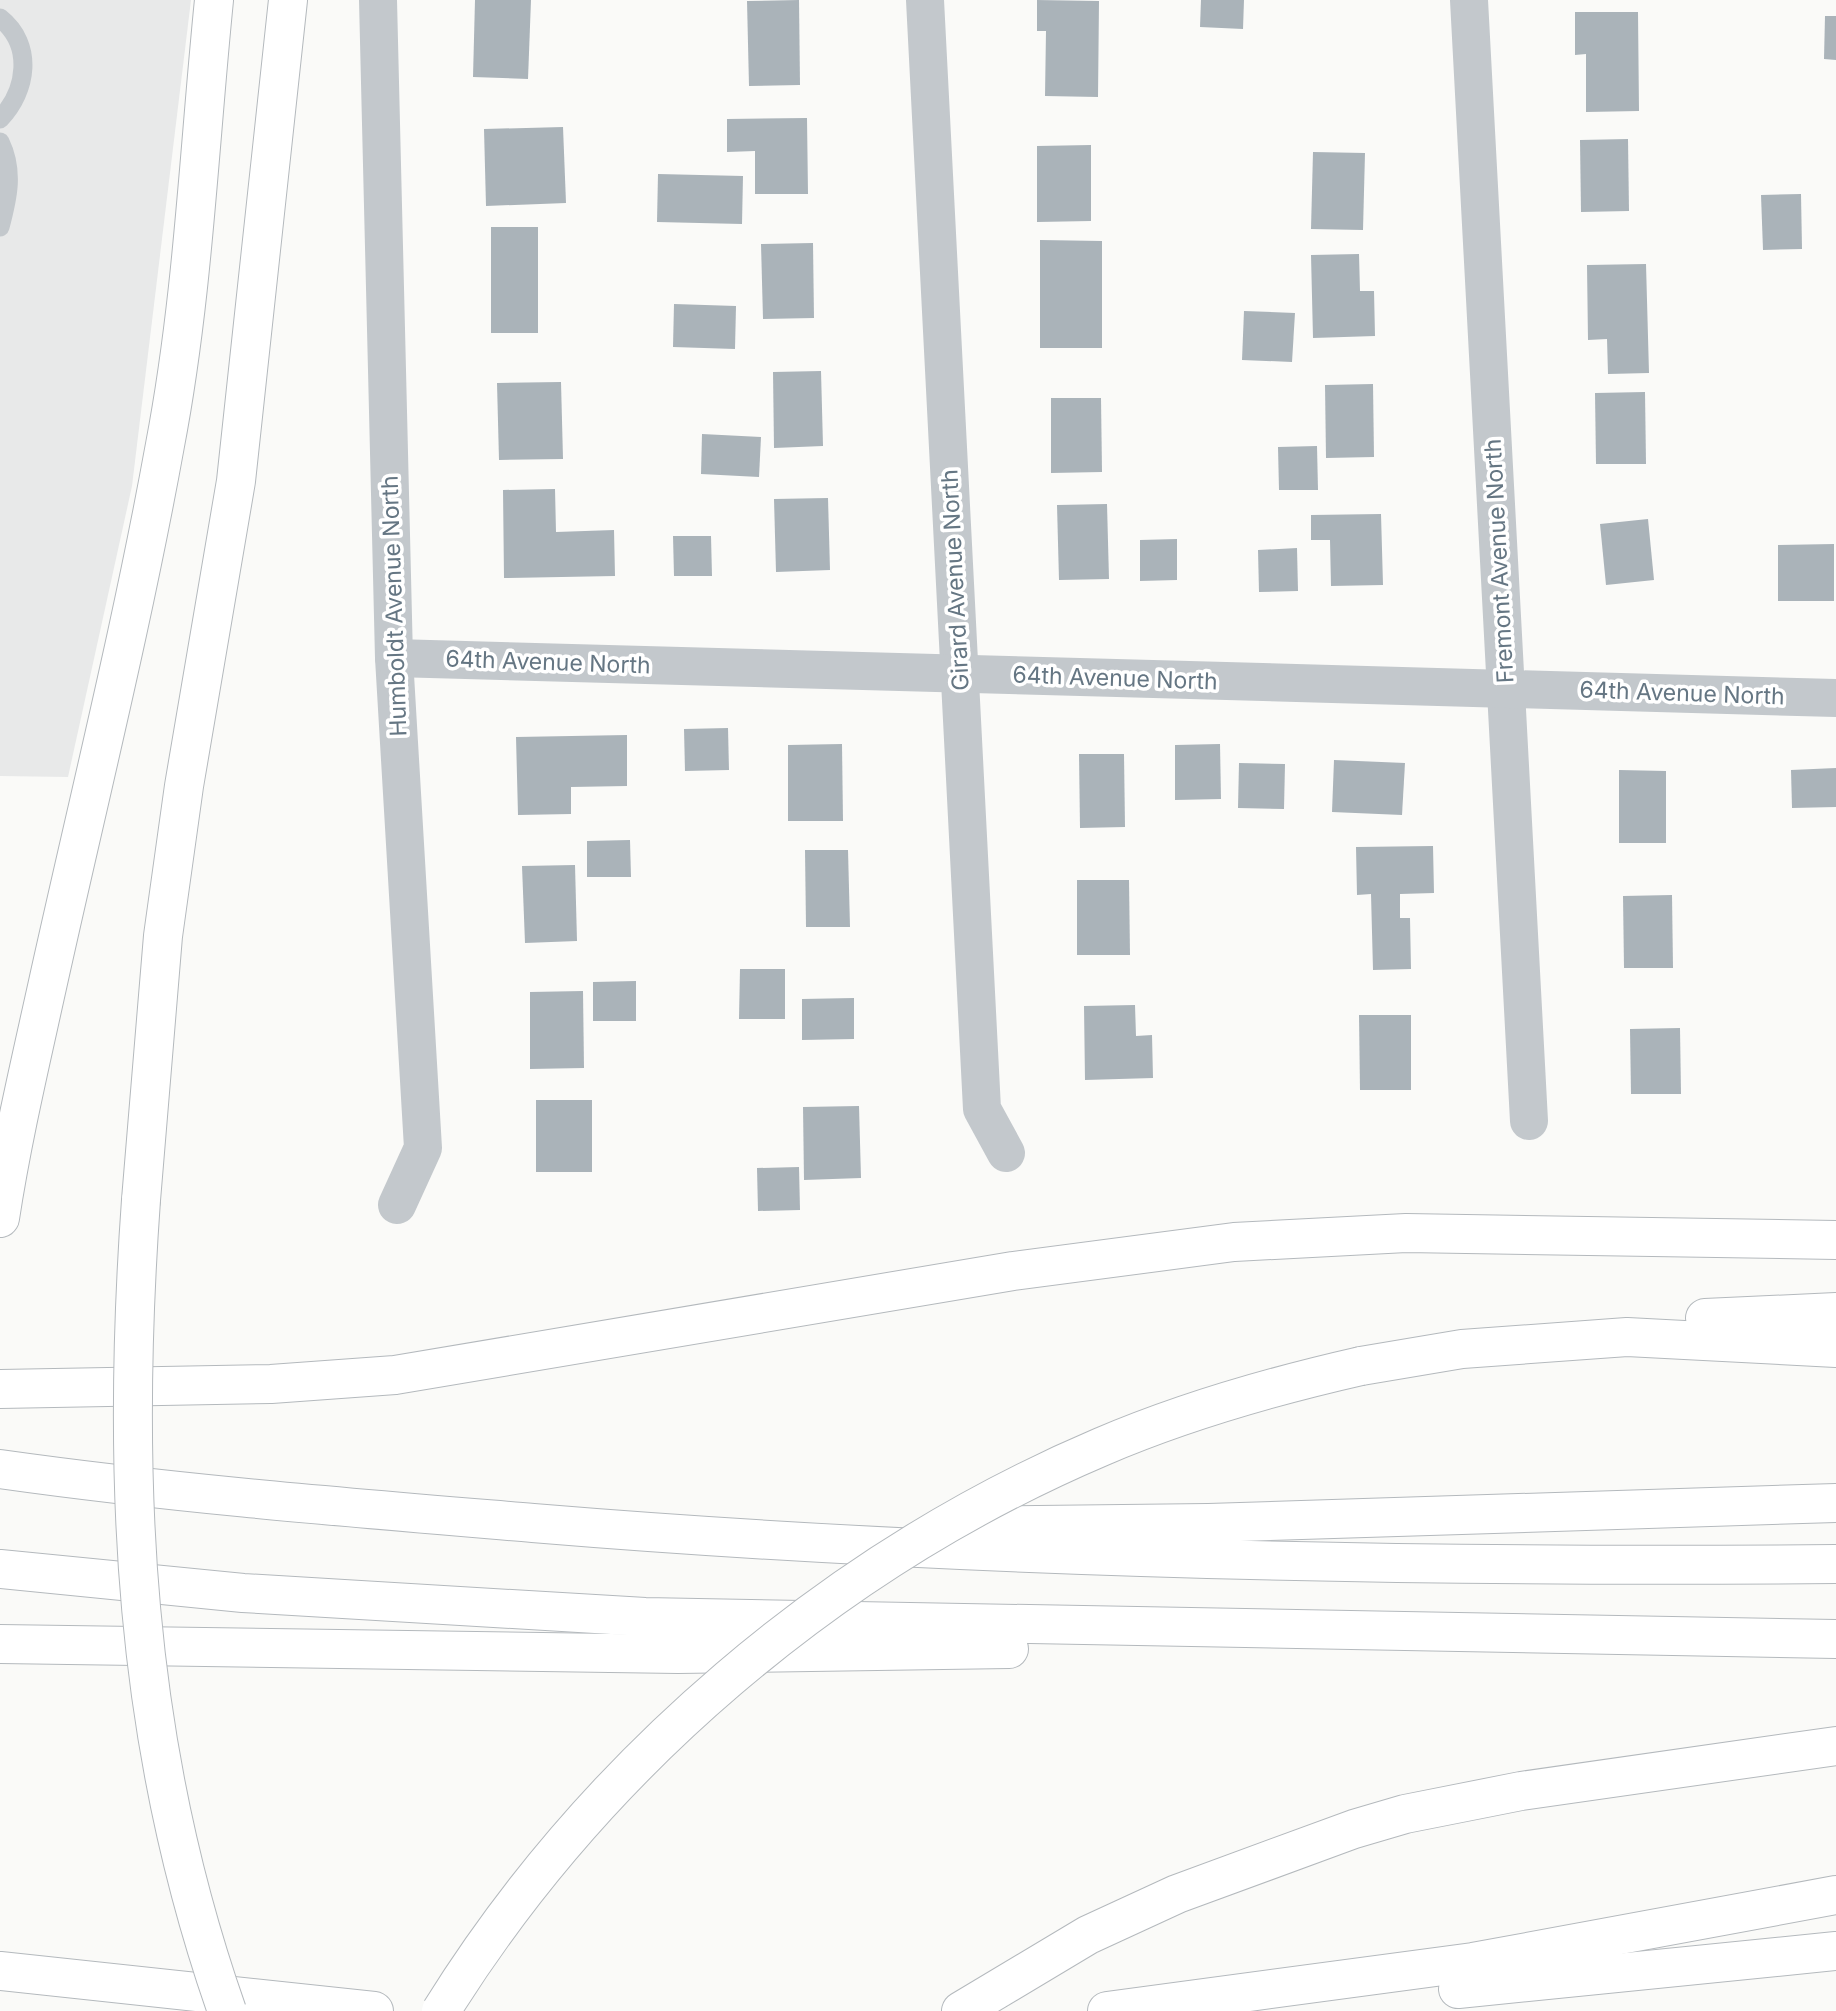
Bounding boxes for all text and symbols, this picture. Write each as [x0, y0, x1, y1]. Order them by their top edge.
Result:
street label: Fremont Avenue North [1479, 438, 1519, 684]
street label: Girard Avenue North [935, 469, 975, 691]
street label: Humboldt Avenue North [375, 475, 413, 737]
street label: 64th Avenue North [445, 644, 651, 680]
street label: 64th Avenue North [1012, 660, 1218, 696]
street label: 64th Avenue North [1579, 675, 1785, 711]

